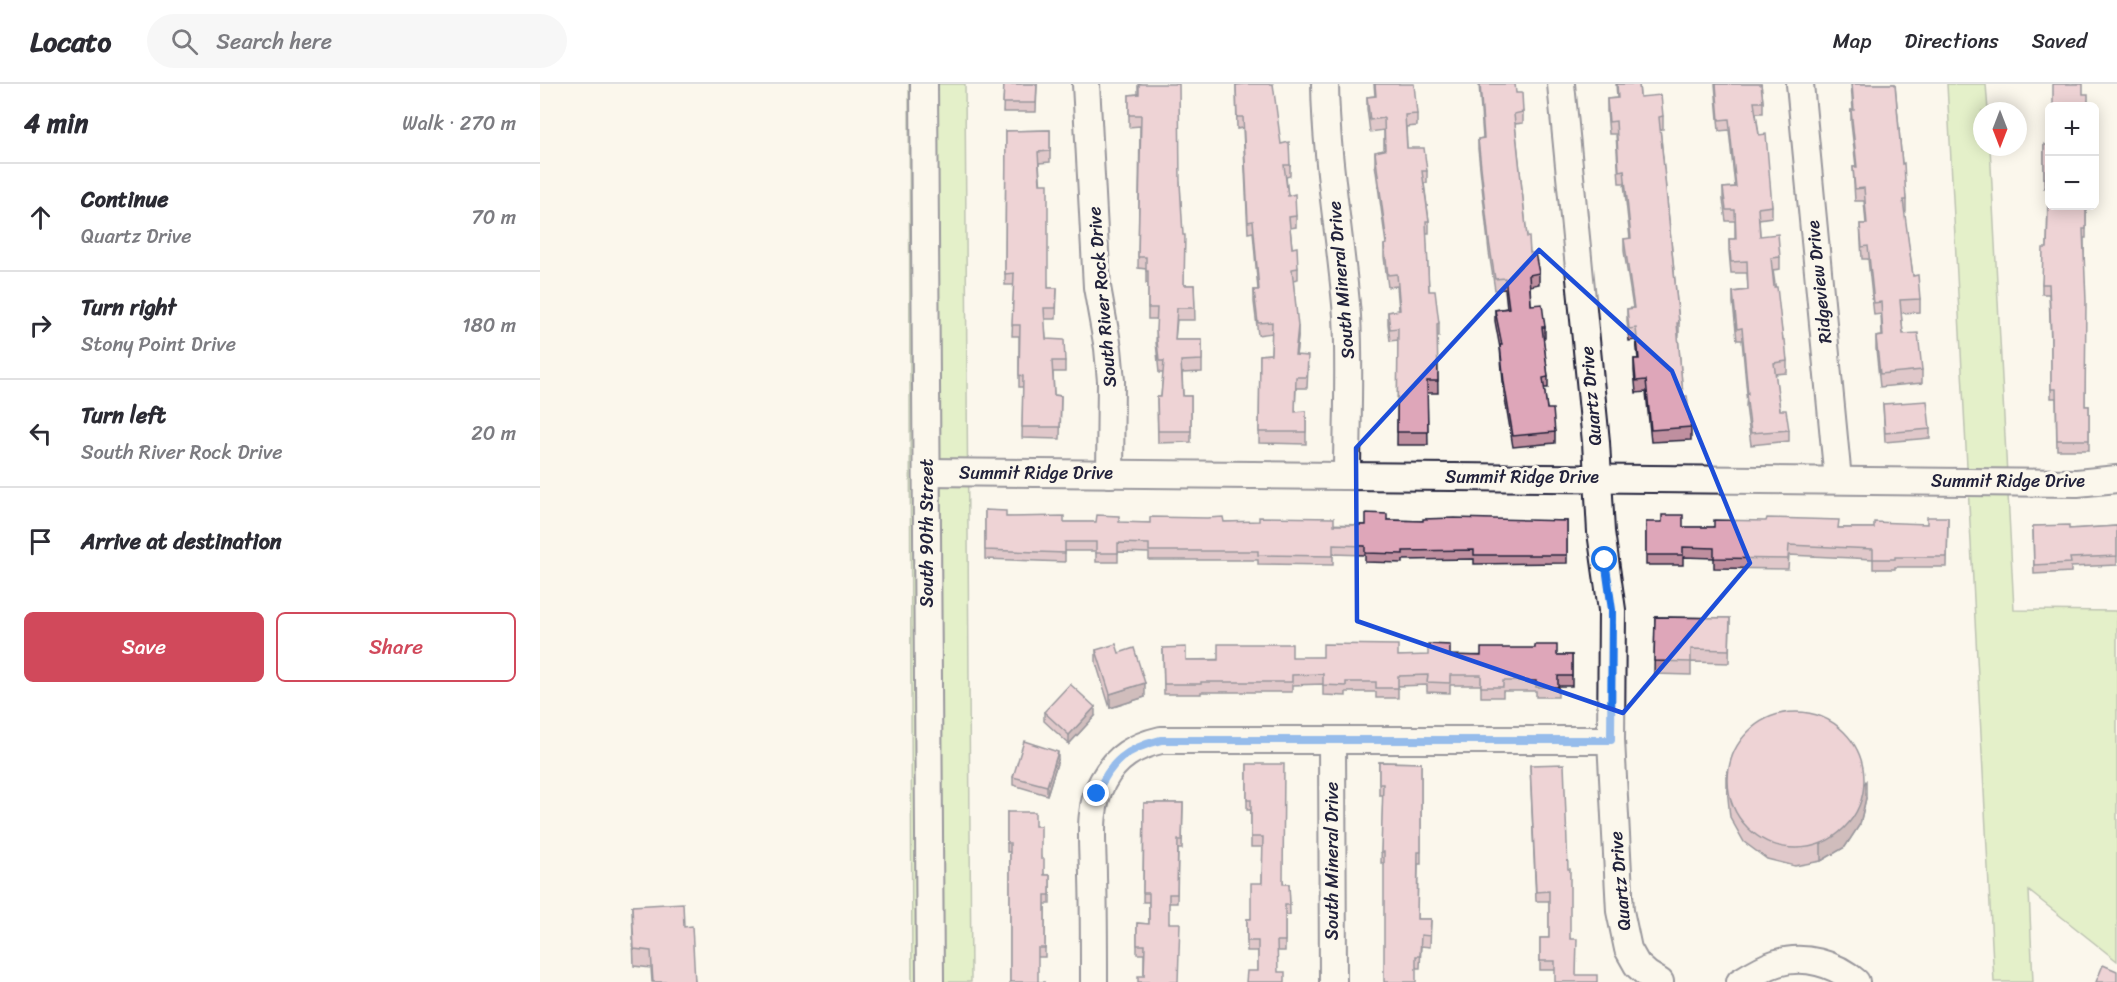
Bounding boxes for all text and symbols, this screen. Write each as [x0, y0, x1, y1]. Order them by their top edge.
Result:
search box [147, 14, 567, 68]
text: Locato [30, 17, 111, 66]
text: Search here [216, 22, 332, 61]
text: Map [1833, 22, 1871, 60]
text: Directions [1904, 22, 1999, 60]
text: Saved [2032, 22, 2087, 60]
icon: search [168, 25, 201, 58]
text: 4 min [24, 100, 88, 146]
north arrow [1973, 102, 2027, 156]
map controls [2045, 102, 2099, 210]
button: + [2045, 102, 2099, 156]
text: Walk · 270 m [402, 106, 516, 141]
button: − [2045, 156, 2099, 210]
text: Continue [81, 180, 169, 219]
text: 70 m [471, 200, 516, 235]
street label: South Mineral Drive [1318, 200, 1364, 360]
icon: ahead [24, 201, 57, 234]
street label: South River Rock Drive [1078, 205, 1126, 389]
text: Quartz Drive [81, 219, 192, 254]
street label: Ridgeview Drive [1797, 219, 1841, 345]
text: Turn right [81, 288, 176, 327]
text: 180 m [462, 308, 516, 343]
icon: right [24, 309, 57, 342]
text: Stony Point Drive [81, 327, 236, 362]
street label: Quartz Drive [1571, 345, 1611, 447]
text: Turn left [81, 396, 166, 435]
text: 20 m [471, 416, 516, 451]
icon: left [24, 417, 57, 450]
text: South River Rock Drive [81, 435, 283, 470]
street label: Summit Ridge Drive [959, 457, 1113, 489]
street label: South 90th Street [911, 458, 943, 607]
street label: Summit Ridge Drive [1445, 461, 1599, 493]
street label: Summit Ridge Drive [1931, 465, 2085, 497]
text: Arrive at destination [81, 522, 282, 561]
icon: arrive [24, 525, 57, 558]
route start [1591, 546, 1617, 572]
button: Save [24, 612, 264, 682]
button: Share [276, 612, 516, 682]
route end [1083, 780, 1109, 806]
street label: South Mineral Drive [1316, 782, 1348, 940]
street label: Quartz Drive [1600, 830, 1640, 932]

